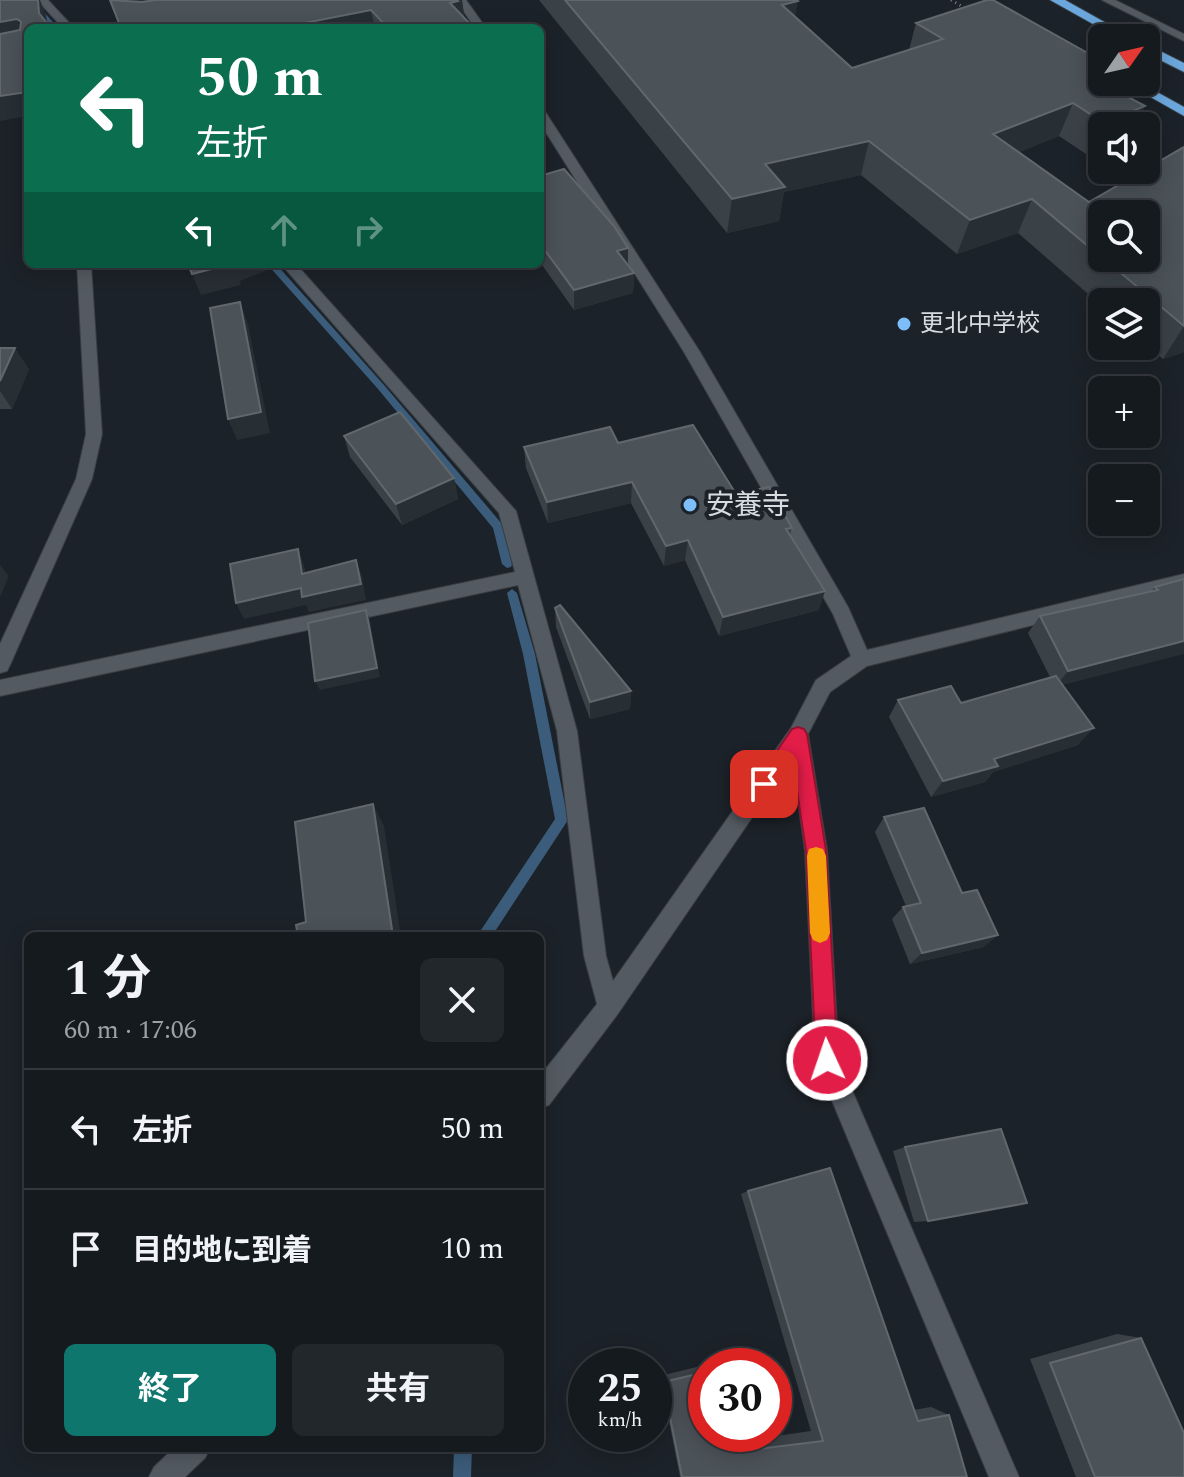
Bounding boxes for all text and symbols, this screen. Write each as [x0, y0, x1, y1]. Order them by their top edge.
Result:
north arrow [1088, 24, 1160, 96]
map controls [1088, 24, 1160, 536]
text: 50 m [196, 36, 323, 121]
icon: left [64, 56, 168, 160]
button: sound [1088, 112, 1160, 184]
text: 左折 [196, 117, 268, 172]
button: search [1088, 200, 1160, 272]
icon: left [178, 208, 222, 252]
icon: ahead [262, 208, 306, 252]
icon: right [346, 208, 390, 252]
button: layers [1088, 288, 1160, 360]
place label: 更北中学校 [920, 306, 1040, 342]
marker: 更北中学校 [895, 315, 913, 333]
button: + [1088, 376, 1160, 448]
button: − [1088, 464, 1160, 536]
place label: 安養寺 [706, 484, 790, 527]
marker: 安養寺 [681, 496, 699, 514]
pin [730, 750, 798, 818]
icon: arrive [742, 762, 786, 806]
text: 1 分 [64, 943, 151, 1016]
button: close [420, 958, 504, 1042]
text: 60 m · 17:06 [64, 1010, 197, 1050]
position arrow [785, 1018, 869, 1102]
text: 50 m [441, 1106, 504, 1152]
icon: left [64, 1107, 108, 1151]
text: 左折 [132, 1108, 192, 1154]
text: 10 m [441, 1226, 504, 1272]
icon: arrive [64, 1227, 108, 1271]
text: 目的地に到着 [132, 1228, 312, 1274]
button: 終了 [64, 1344, 276, 1436]
button: 共有 [292, 1344, 504, 1436]
speed limit sign: 30 [688, 1348, 792, 1452]
text: 25 [598, 1359, 642, 1420]
text: km/h [598, 1405, 643, 1435]

